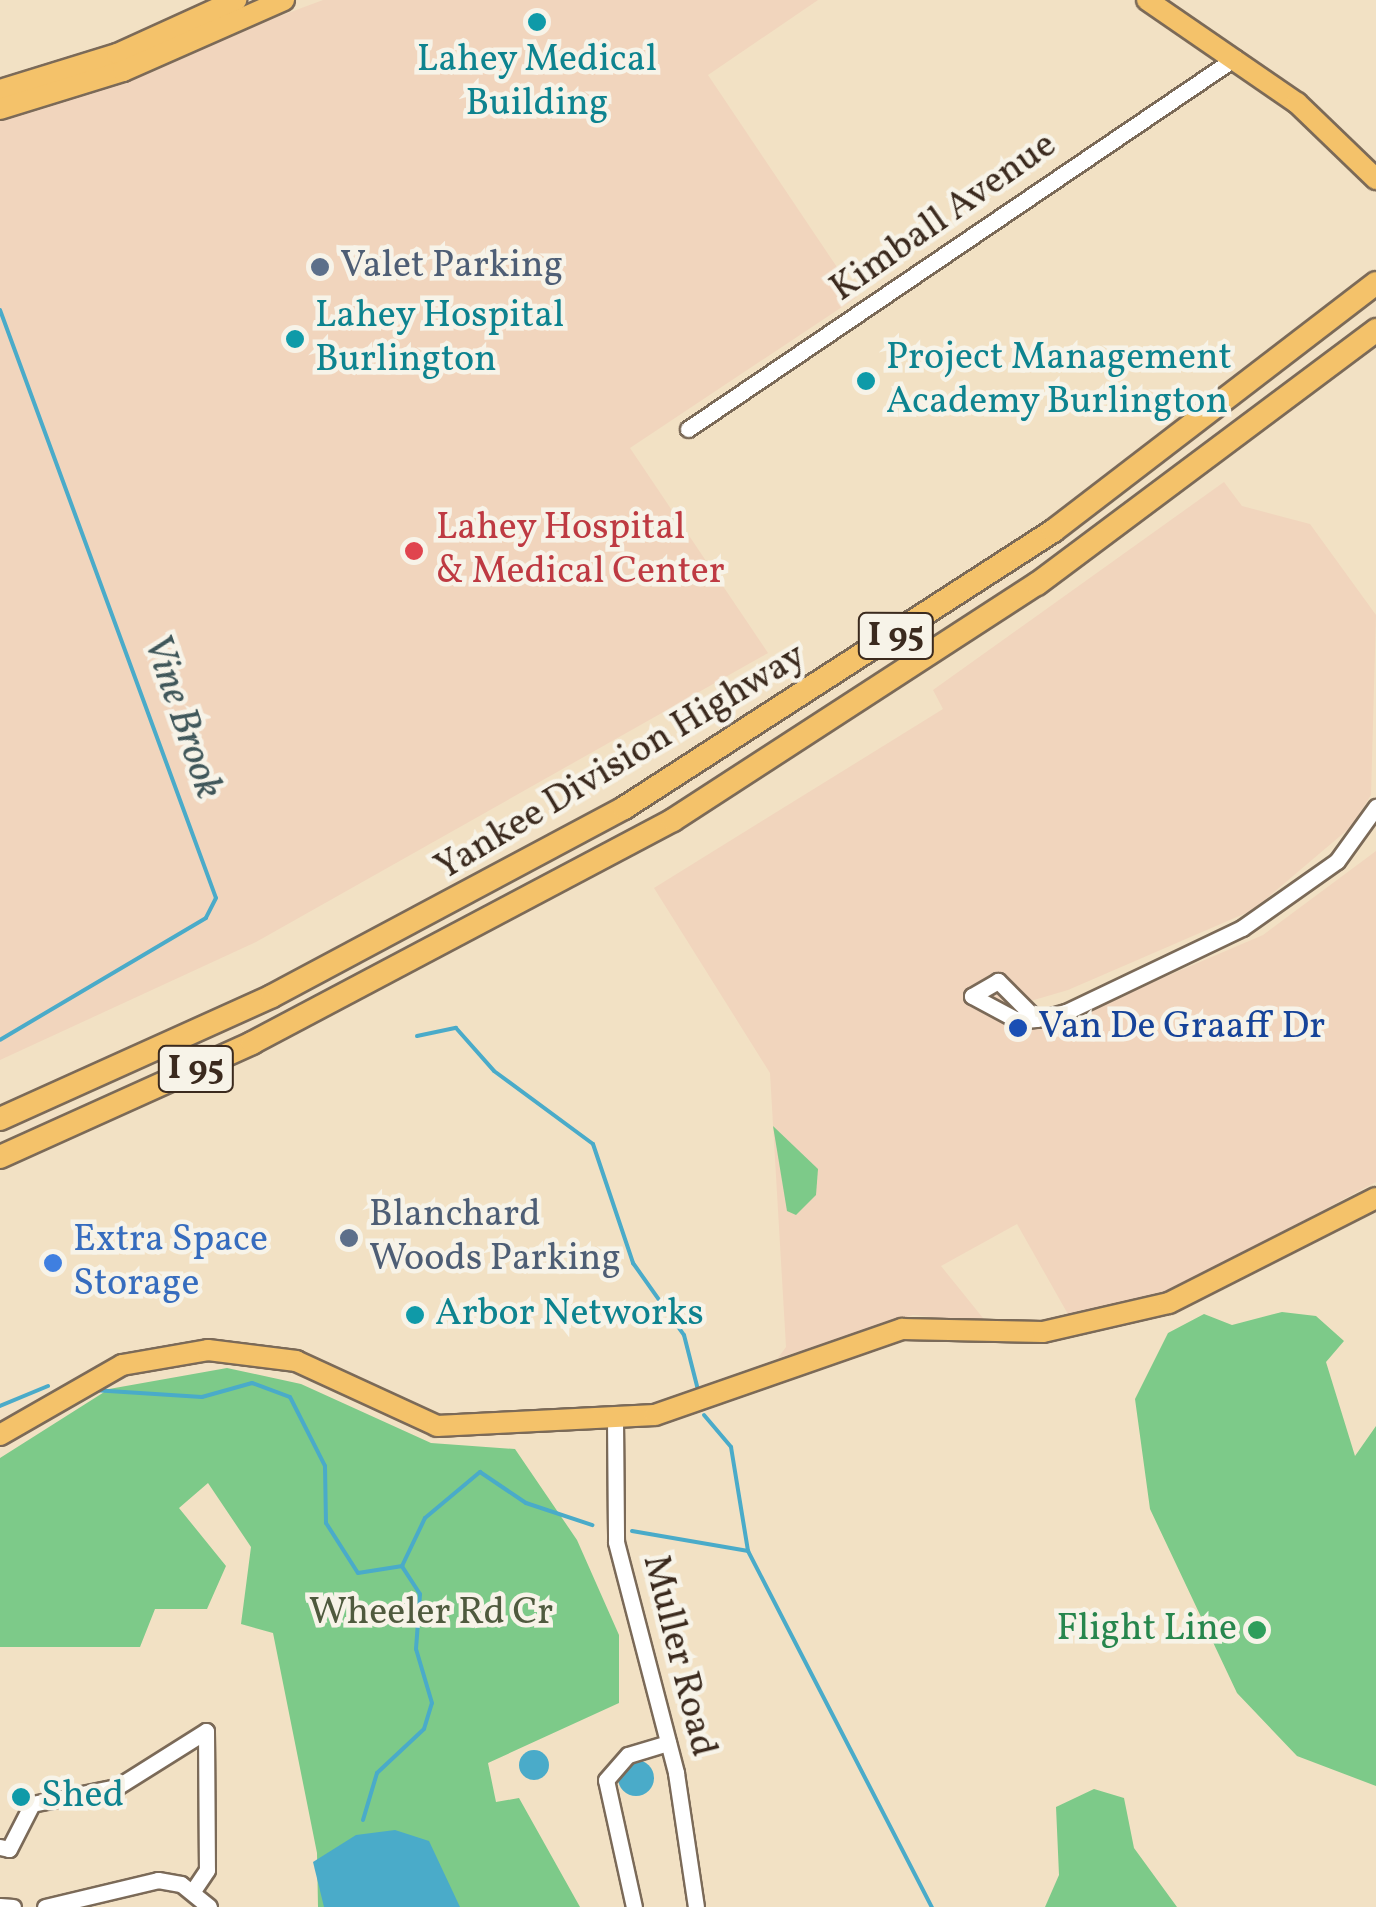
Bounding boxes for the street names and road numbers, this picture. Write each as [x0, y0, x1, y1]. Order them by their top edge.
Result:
street label: Kimball Avenue [822, 123, 1066, 313]
road number: I 95 [856, 606, 936, 666]
street label: Yankee Division Highway [428, 634, 814, 892]
road number: I 95 [156, 1039, 236, 1099]
street label: Muller Road [631, 1550, 725, 1762]

